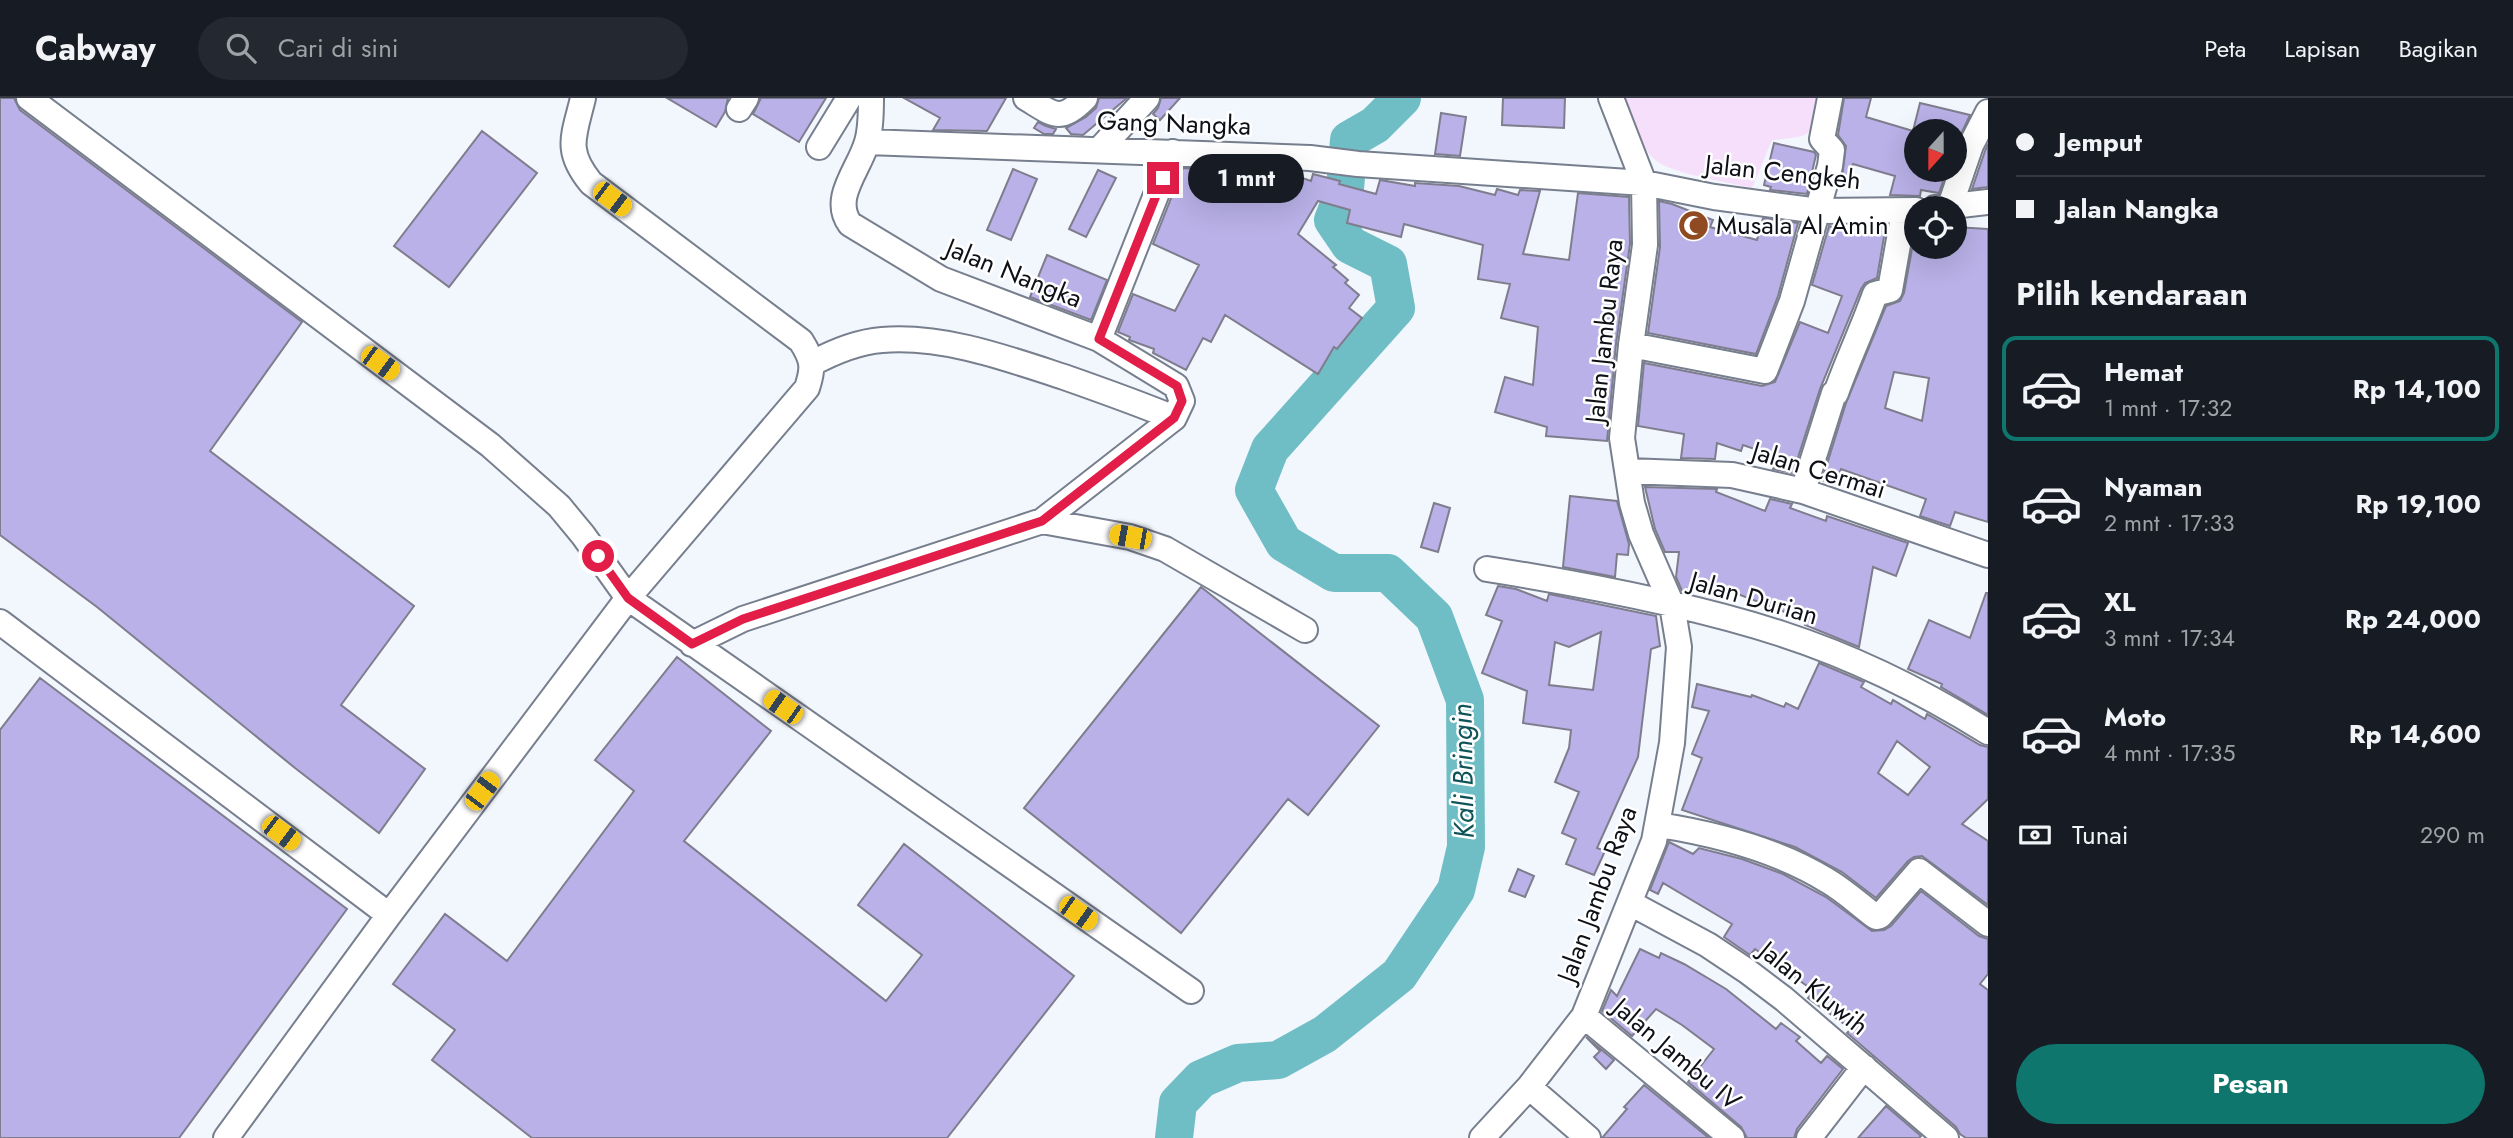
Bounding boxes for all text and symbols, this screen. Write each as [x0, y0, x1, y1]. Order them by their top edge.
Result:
search box [198, 17, 688, 80]
text: Cabway [35, 25, 156, 72]
icon: search [222, 29, 260, 67]
text: Cari di sini [278, 29, 399, 67]
text: Peta [2204, 31, 2246, 66]
text: Lapisan [2284, 31, 2360, 66]
text: Bagikan [2398, 31, 2478, 66]
street label: Gang Nangka [1096, 101, 1252, 145]
north arrow [1904, 119, 1967, 182]
map controls [1904, 119, 1967, 259]
text: Jemput [2058, 123, 2142, 161]
street label: Jalan Cengkeh [1700, 145, 1863, 199]
callout: 1 mnt [1188, 154, 1303, 202]
text: 1 mnt [1217, 161, 1275, 195]
route end [1147, 162, 1179, 194]
car [589, 178, 636, 220]
text: Jalan Nangka [2058, 190, 2219, 228]
button: locate [1904, 196, 1967, 259]
place label: Musala Al Amin [1716, 206, 1889, 244]
mosque icon: Musala Al Amin [1676, 208, 1710, 242]
street label: Jalan Nangka [937, 227, 1088, 318]
street label: Jalan Jambu Raya [1575, 237, 1633, 428]
text: Pilih kendaraan [2016, 271, 2248, 317]
car [357, 342, 404, 384]
text: Hemat [2104, 353, 2183, 391]
icon: car [2020, 357, 2083, 420]
text: Rp 14,100 [2353, 370, 2481, 408]
text: 1 mnt · 17:32 [2104, 391, 2232, 425]
street label: Jalan Cermai [1744, 431, 1891, 508]
text: Nyaman [2104, 468, 2203, 506]
icon: car [2020, 472, 2083, 535]
text: Rp 19,100 [2355, 485, 2481, 523]
text: 2 mnt · 17:33 [2104, 506, 2235, 540]
car [1108, 523, 1153, 551]
route start [582, 540, 614, 572]
street label: Jalan Durian [1683, 561, 1823, 634]
text: XL [2104, 583, 2136, 621]
icon: car [2020, 587, 2083, 650]
text: Rp 24,000 [2345, 600, 2481, 638]
text: 3 mnt · 17:34 [2104, 621, 2235, 655]
car [760, 686, 807, 728]
text: Moto [2104, 698, 2166, 736]
icon: car [2020, 702, 2083, 765]
water label: Kali Bringin [1441, 703, 1485, 839]
text: Rp 14,600 [2349, 715, 2481, 753]
text: 4 mnt · 17:35 [2104, 736, 2235, 770]
car [461, 768, 504, 814]
street label: Jalan Jambu Raya [1547, 801, 1646, 990]
car [258, 812, 305, 854]
icon: cash [2016, 816, 2054, 854]
text: Tunai [2072, 816, 2129, 854]
text: 290 m [2420, 818, 2485, 852]
car [1055, 892, 1102, 934]
street label: Jalan Kluwih [1749, 930, 1877, 1044]
street label: Jalan Jambu IV [1602, 987, 1750, 1120]
button: Pesan [2016, 1044, 2485, 1124]

